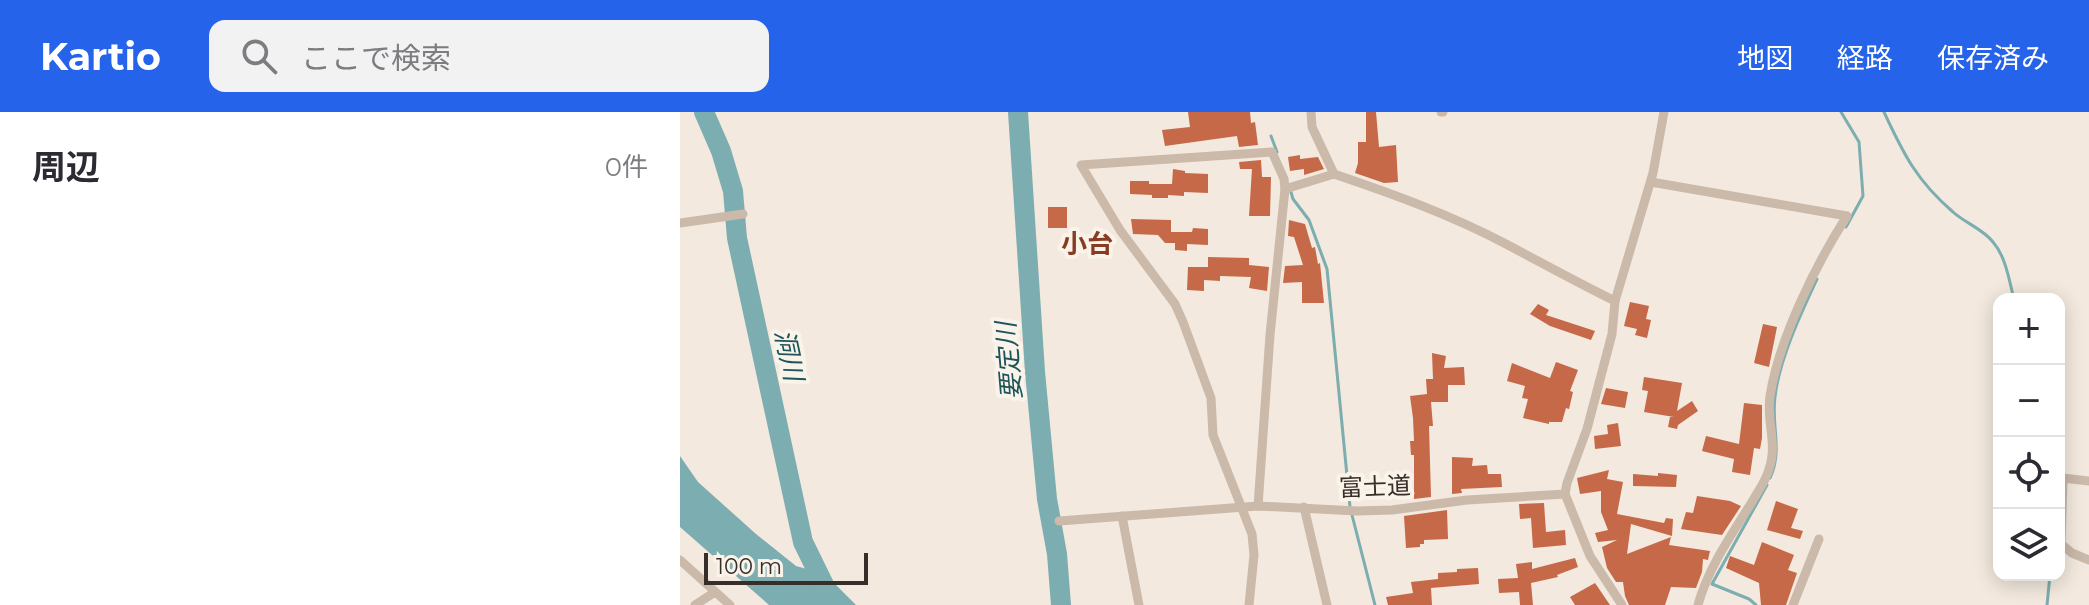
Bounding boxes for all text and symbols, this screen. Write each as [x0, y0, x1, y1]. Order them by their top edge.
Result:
search box [209, 20, 769, 92]
text: Kartio [40, 33, 161, 80]
icon: search [237, 34, 281, 78]
text: ここで検索 [301, 40, 451, 77]
text: 地図 [1737, 41, 1793, 75]
text: 経路 [1837, 41, 1893, 75]
text: 保存済み [1937, 41, 2049, 75]
text: 周辺 [32, 146, 100, 188]
text: 0件 [605, 151, 648, 183]
district label: 小台 [1061, 228, 1113, 260]
map controls [1993, 293, 2065, 581]
button: + [1993, 293, 2065, 365]
water label: 要定川 [989, 318, 1028, 401]
water label: 洞川 [768, 326, 811, 387]
button: − [1993, 365, 2065, 437]
button: locate [1993, 437, 2065, 509]
street label: 富士道 [1338, 471, 1411, 502]
button: layers [1993, 509, 2065, 581]
scale bar [704, 549, 868, 585]
text: 100 m [716, 553, 782, 580]

